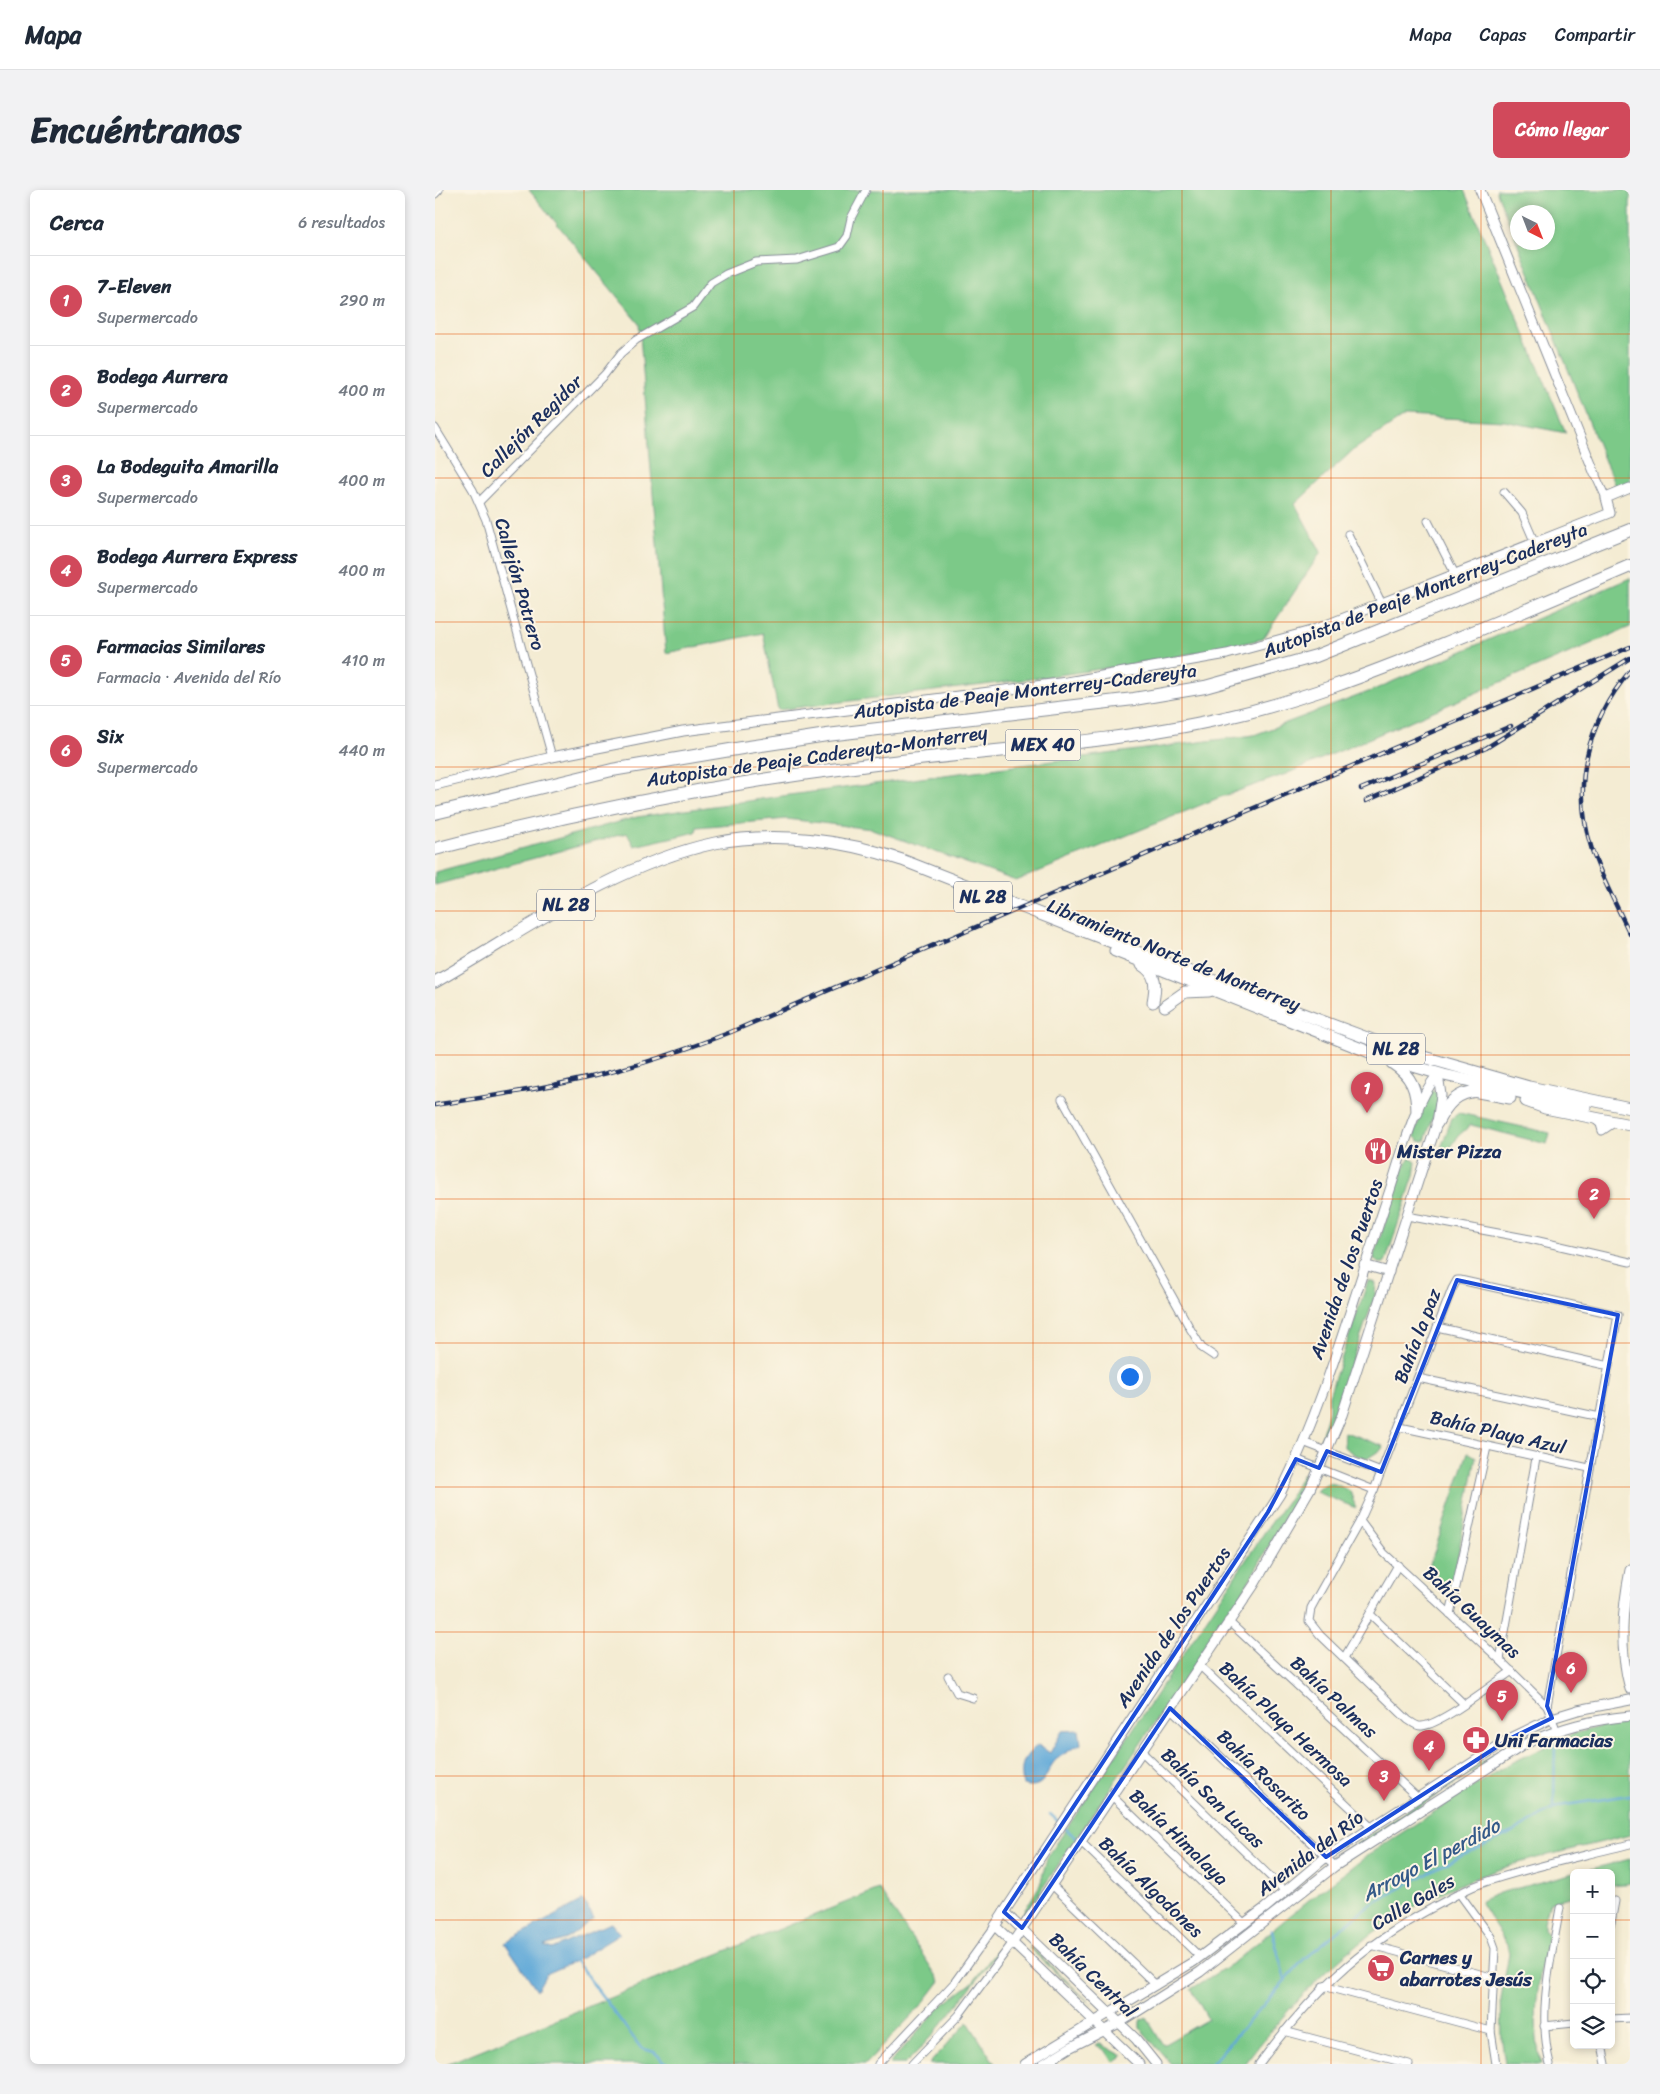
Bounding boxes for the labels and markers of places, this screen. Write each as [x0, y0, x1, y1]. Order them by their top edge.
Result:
pin: 1 [1351, 1072, 1383, 1113]
place label: Mister Pizza [1396, 1135, 1502, 1168]
restaurant icon: Mister Pizza [1363, 1136, 1393, 1166]
pin: 2 [1578, 1178, 1610, 1219]
pin: 6 [1555, 1652, 1587, 1693]
pin: 5 [1486, 1680, 1518, 1721]
place label: Uni Farmacias [1495, 1724, 1614, 1757]
pharmacy icon: Uni Farmacias [1461, 1725, 1491, 1755]
pin: 4 [1413, 1730, 1445, 1771]
pin: 3 [1368, 1760, 1400, 1801]
place label: Carnes y abarrotes Jesús [1399, 1941, 1533, 1996]
supermarket icon: Carnes y abarrotes Jesús [1366, 1953, 1396, 1983]

